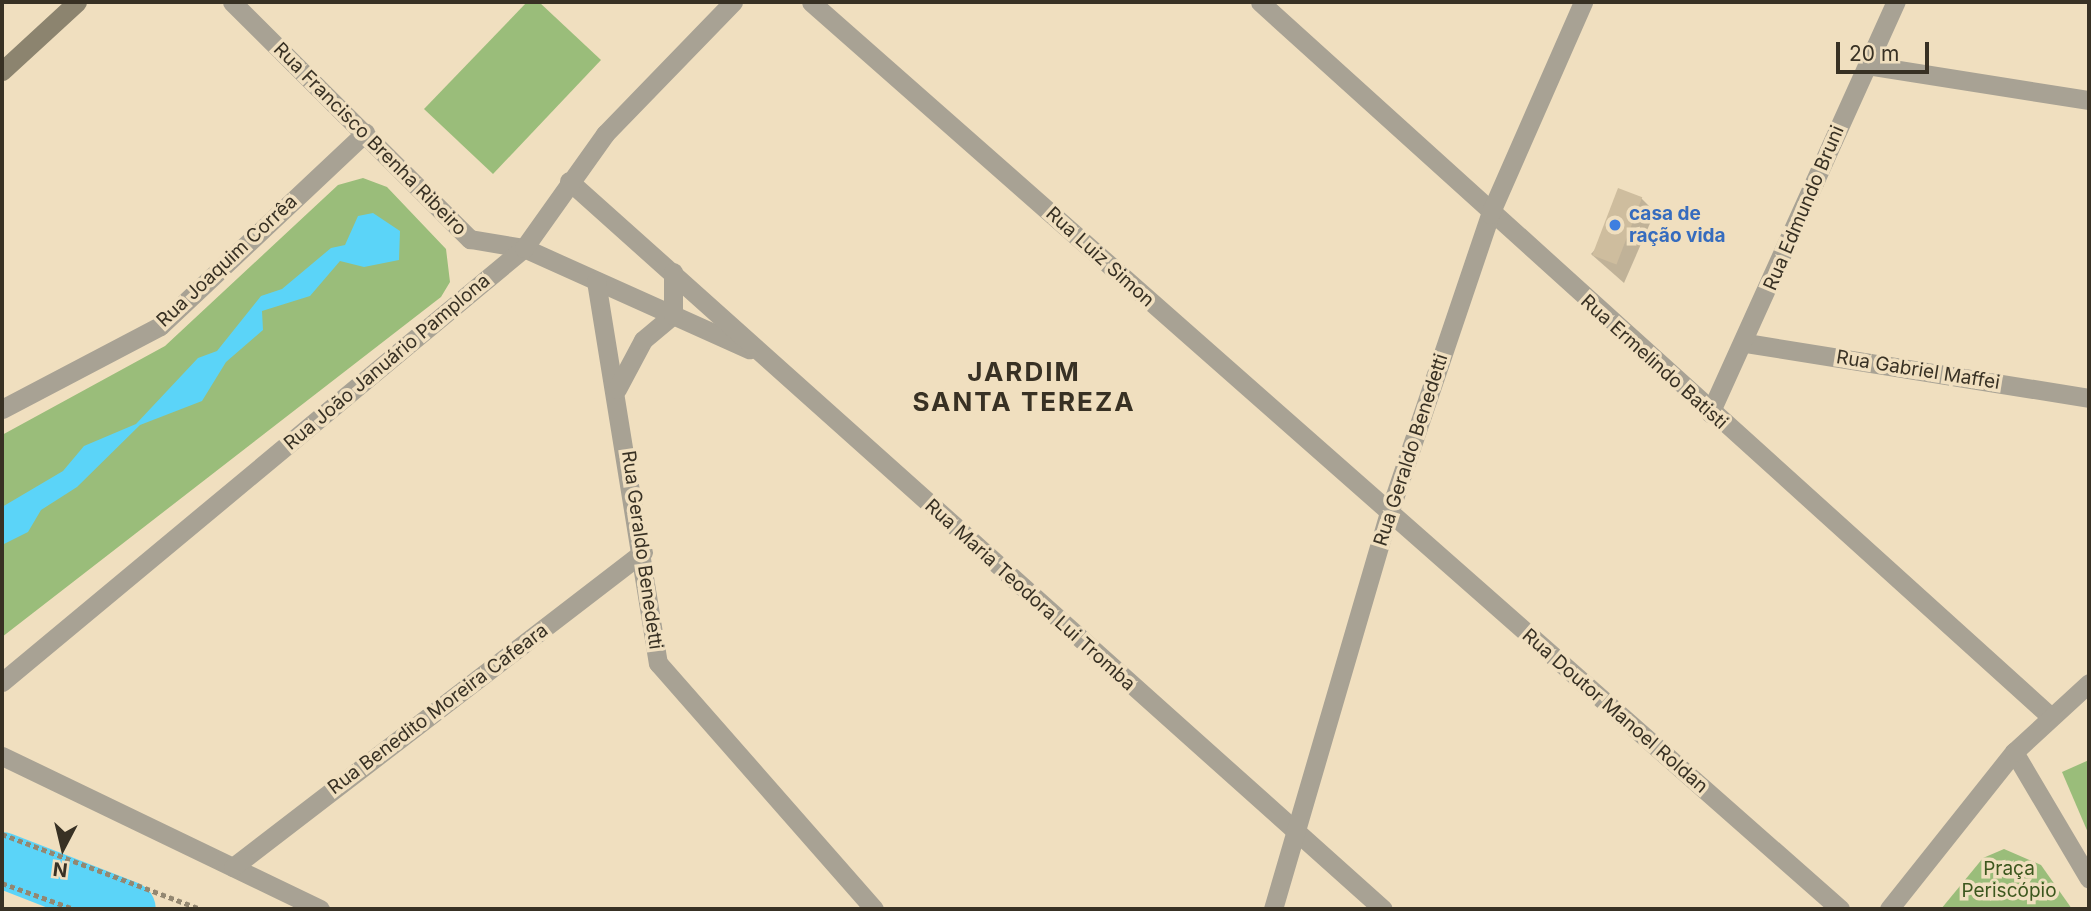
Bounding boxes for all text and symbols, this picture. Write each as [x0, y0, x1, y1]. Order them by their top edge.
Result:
scale bar [1839, 28, 1932, 72]
street label: Rua Francisco Brenha Ribeiro [269, 38, 471, 240]
text: 20 m [1849, 41, 1899, 66]
street label: Rua Edmundo Bruni [1759, 122, 1849, 294]
street label: Rua Joaquim Corrêa [152, 190, 302, 332]
street label: Rua Luiz Simon [1041, 202, 1159, 312]
place label: casa de ração vida [1629, 203, 1726, 247]
marker: casa de ração vida [1607, 217, 1623, 233]
street label: Rua João Januário Pamplona [279, 269, 495, 455]
street label: Rua Ermelindo Batisti [1576, 290, 1732, 434]
street label: Rua Gabriel Maffei [1835, 346, 2001, 394]
street label: Rua Geraldo Benedetti [1369, 351, 1453, 549]
district label: JARDIM SANTA TEREZA [914, 356, 1134, 418]
street label: Rua Geraldo Benedetti [617, 449, 667, 651]
street label: Rua Maria Teodora Lui Tromba [920, 494, 1140, 696]
street label: Rua Benedito Moreira Cafeara [324, 619, 552, 799]
street label: Rua Doutor Manoel Roldan [1517, 624, 1713, 798]
north arrow [28, 813, 98, 883]
text: N [52, 857, 69, 882]
park label: Praça Periscópio [1961, 858, 2057, 902]

